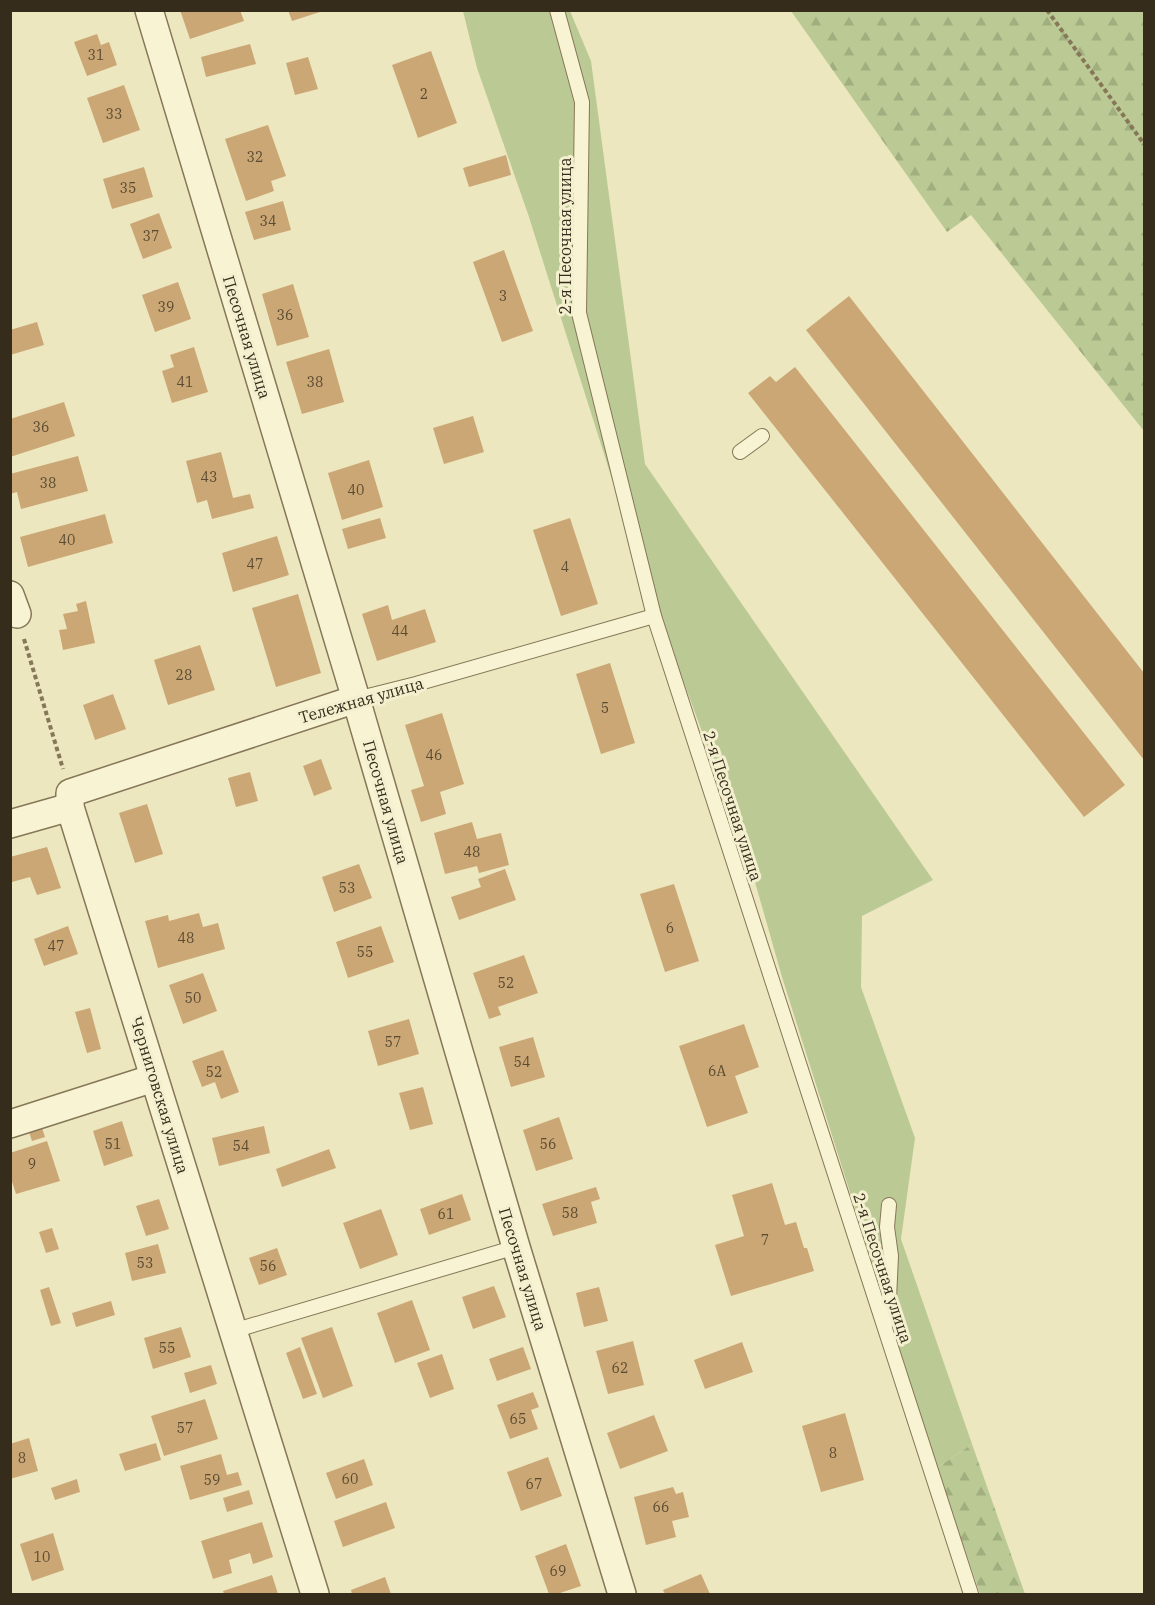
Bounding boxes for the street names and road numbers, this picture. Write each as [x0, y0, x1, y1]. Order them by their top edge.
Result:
street label: 2-я Песочная улица [555, 157, 575, 314]
street label: Песочная улица [219, 273, 275, 401]
street label: Тележная улица [296, 673, 426, 727]
street label: 2-я Песочная улица [699, 728, 767, 884]
street label: Песочная улица [359, 738, 413, 866]
street label: Черниговская улица [127, 1014, 194, 1176]
street label: 2-я Песочная улица [849, 1190, 917, 1346]
street label: Песочная улица [495, 1205, 551, 1333]

